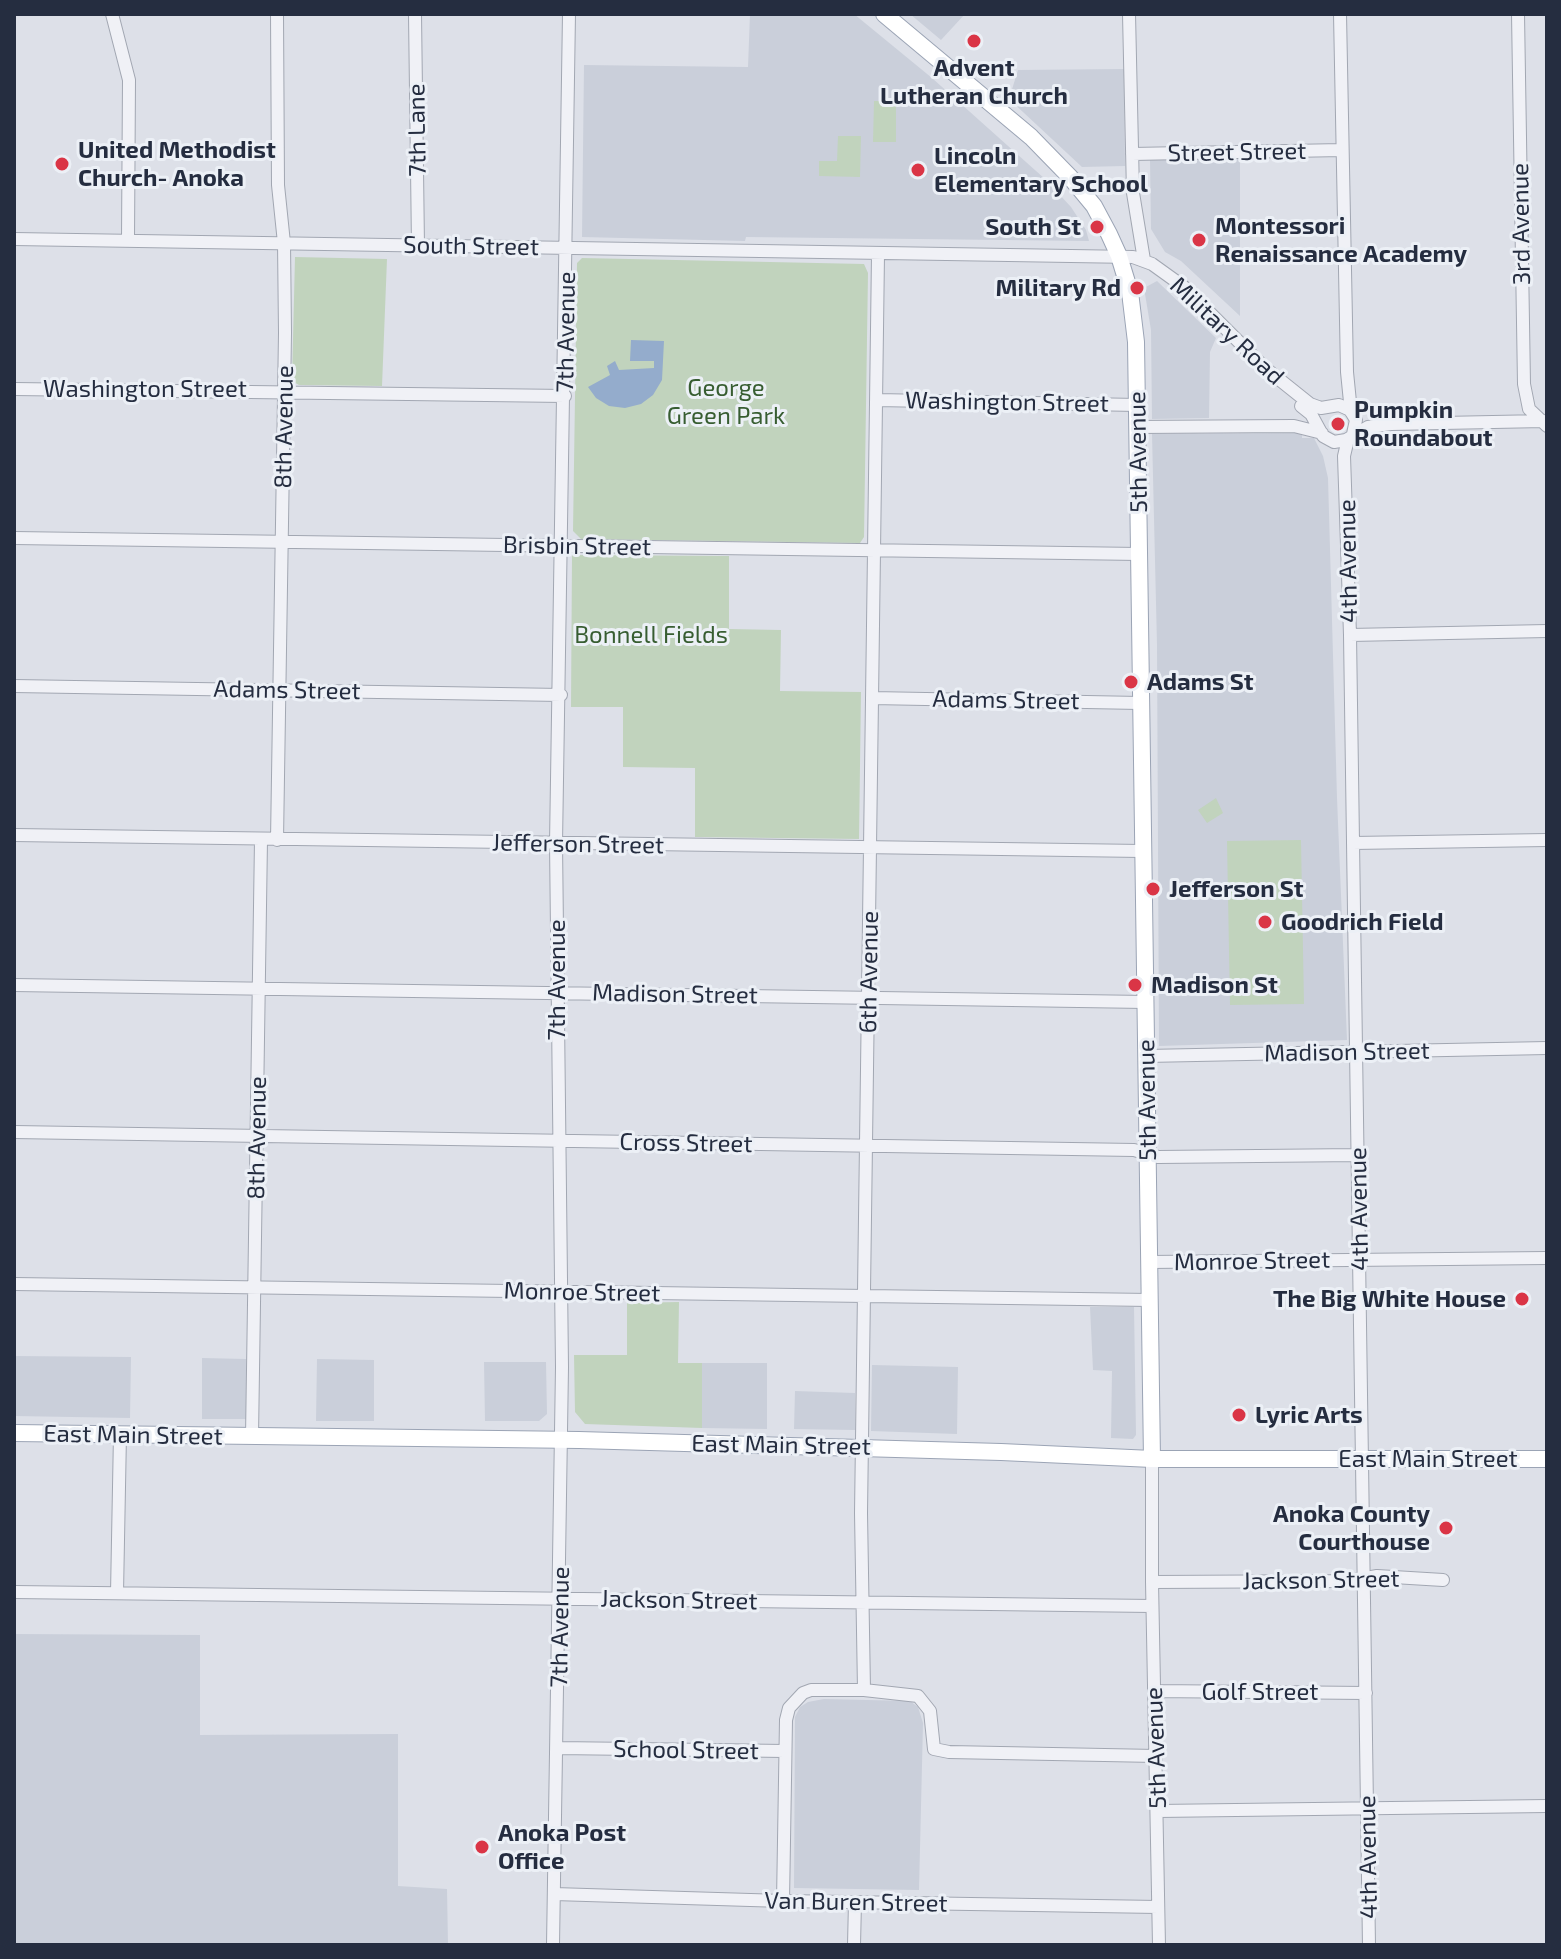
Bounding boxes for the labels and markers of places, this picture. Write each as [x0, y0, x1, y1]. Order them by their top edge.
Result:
marker: Advent Lutheran Church [965, 32, 983, 50]
place label: Advent Lutheran Church [880, 54, 1068, 110]
place label: United Methodist Church- Anoka [78, 136, 276, 192]
place label: Lincoln Elementary School [934, 142, 1148, 198]
marker: United Methodist Church- Anoka [53, 155, 71, 173]
marker: Lincoln Elementary School [909, 161, 927, 179]
place label: Montessori Renaissance Academy [1215, 212, 1467, 268]
place label: South St [985, 213, 1081, 241]
marker: South St [1088, 218, 1106, 236]
marker: Montessori Renaissance Academy [1190, 231, 1208, 249]
place label: Military Rd [996, 274, 1121, 302]
marker: Military Rd [1128, 279, 1146, 297]
place label: Pumpkin Roundabout [1354, 396, 1493, 452]
marker: Pumpkin Roundabout [1329, 415, 1347, 433]
place label: Adams St [1147, 668, 1254, 696]
marker: Adams St [1122, 673, 1140, 691]
place label: Jefferson St [1169, 875, 1304, 903]
marker: Jefferson St [1144, 880, 1162, 898]
place label: Goodrich Field [1281, 908, 1444, 936]
marker: Goodrich Field [1256, 913, 1274, 931]
place label: Madison St [1151, 971, 1278, 999]
marker: Madison St [1126, 976, 1144, 994]
place label: The Big White House [1273, 1285, 1506, 1313]
marker: The Big White House [1513, 1290, 1531, 1308]
place label: Lyric Arts [1255, 1401, 1363, 1429]
marker: Lyric Arts [1230, 1406, 1248, 1424]
place label: Anoka County Courthouse [1273, 1500, 1430, 1556]
marker: Anoka County Courthouse [1437, 1519, 1455, 1537]
place label: Anoka Post Office [498, 1819, 626, 1875]
marker: Anoka Post Office [473, 1838, 491, 1856]

